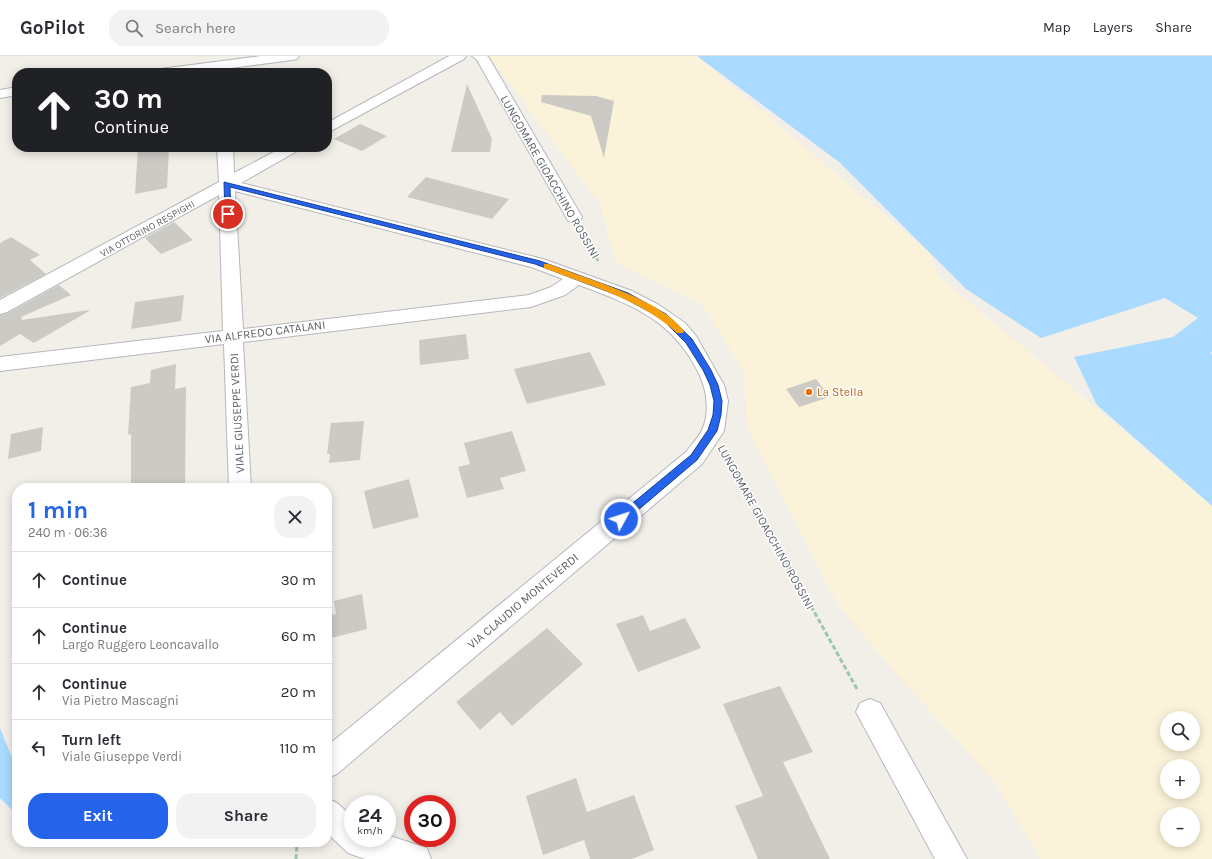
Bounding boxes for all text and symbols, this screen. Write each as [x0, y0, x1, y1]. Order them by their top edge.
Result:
search box [109, 10, 389, 46]
text: GoPilot [20, 17, 85, 39]
icon: search [123, 17, 145, 39]
text: Search here [155, 19, 236, 37]
text: Map [1043, 19, 1071, 36]
text: Layers [1093, 19, 1133, 36]
text: Share [1155, 19, 1192, 36]
text: 30 m [94, 82, 163, 115]
icon: ahead [28, 84, 80, 136]
street label: LUNGOMARE GIOACCHINO ROSSINI [497, 93, 603, 261]
text: Continue [94, 116, 169, 138]
pin [211, 197, 245, 231]
street label: VIA OTTORINO RESPIGHI [98, 198, 197, 260]
icon: arrive [217, 203, 239, 225]
street label: VIA ALFREDO CATALANI [204, 318, 326, 346]
street label: VIALE GIUSEPPE VERDI [227, 353, 247, 473]
place label: La Stella [817, 385, 863, 399]
marker: La Stella [804, 387, 814, 397]
street label: LUNGOMARE GIOACCHINO ROSSINI [715, 442, 817, 612]
text: 1 min [28, 496, 88, 524]
button: close [274, 496, 316, 538]
position arrow [600, 498, 642, 540]
text: 240 m · 06:36 [28, 525, 108, 540]
street label: VIA CLAUDIO MONTEVERDI [465, 551, 581, 651]
icon: ahead [28, 569, 50, 591]
text: Continue [62, 571, 127, 589]
text: 30 m [281, 571, 316, 589]
text: Continue [62, 619, 127, 637]
icon: ahead [28, 625, 50, 647]
text: 60 m [281, 627, 316, 645]
text: Largo Ruggero Leoncavallo [62, 637, 219, 652]
text: Continue [62, 675, 127, 693]
icon: ahead [28, 681, 50, 703]
text: 20 m [281, 683, 316, 701]
text: Via Pietro Mascagni [62, 693, 179, 708]
map controls [1160, 711, 1200, 847]
button: search [1160, 711, 1200, 751]
text: Turn left [62, 731, 121, 749]
icon: left [28, 737, 50, 759]
text: 110 m [280, 739, 316, 757]
text: Viale Giuseppe Verdi [62, 749, 182, 764]
button: + [1160, 759, 1200, 799]
button: Exit [28, 793, 168, 839]
button: Share [176, 793, 316, 839]
speed limit sign: 30 [404, 795, 456, 847]
text: 24 [358, 804, 382, 827]
button: − [1160, 807, 1200, 847]
text: km/h [357, 825, 383, 837]

